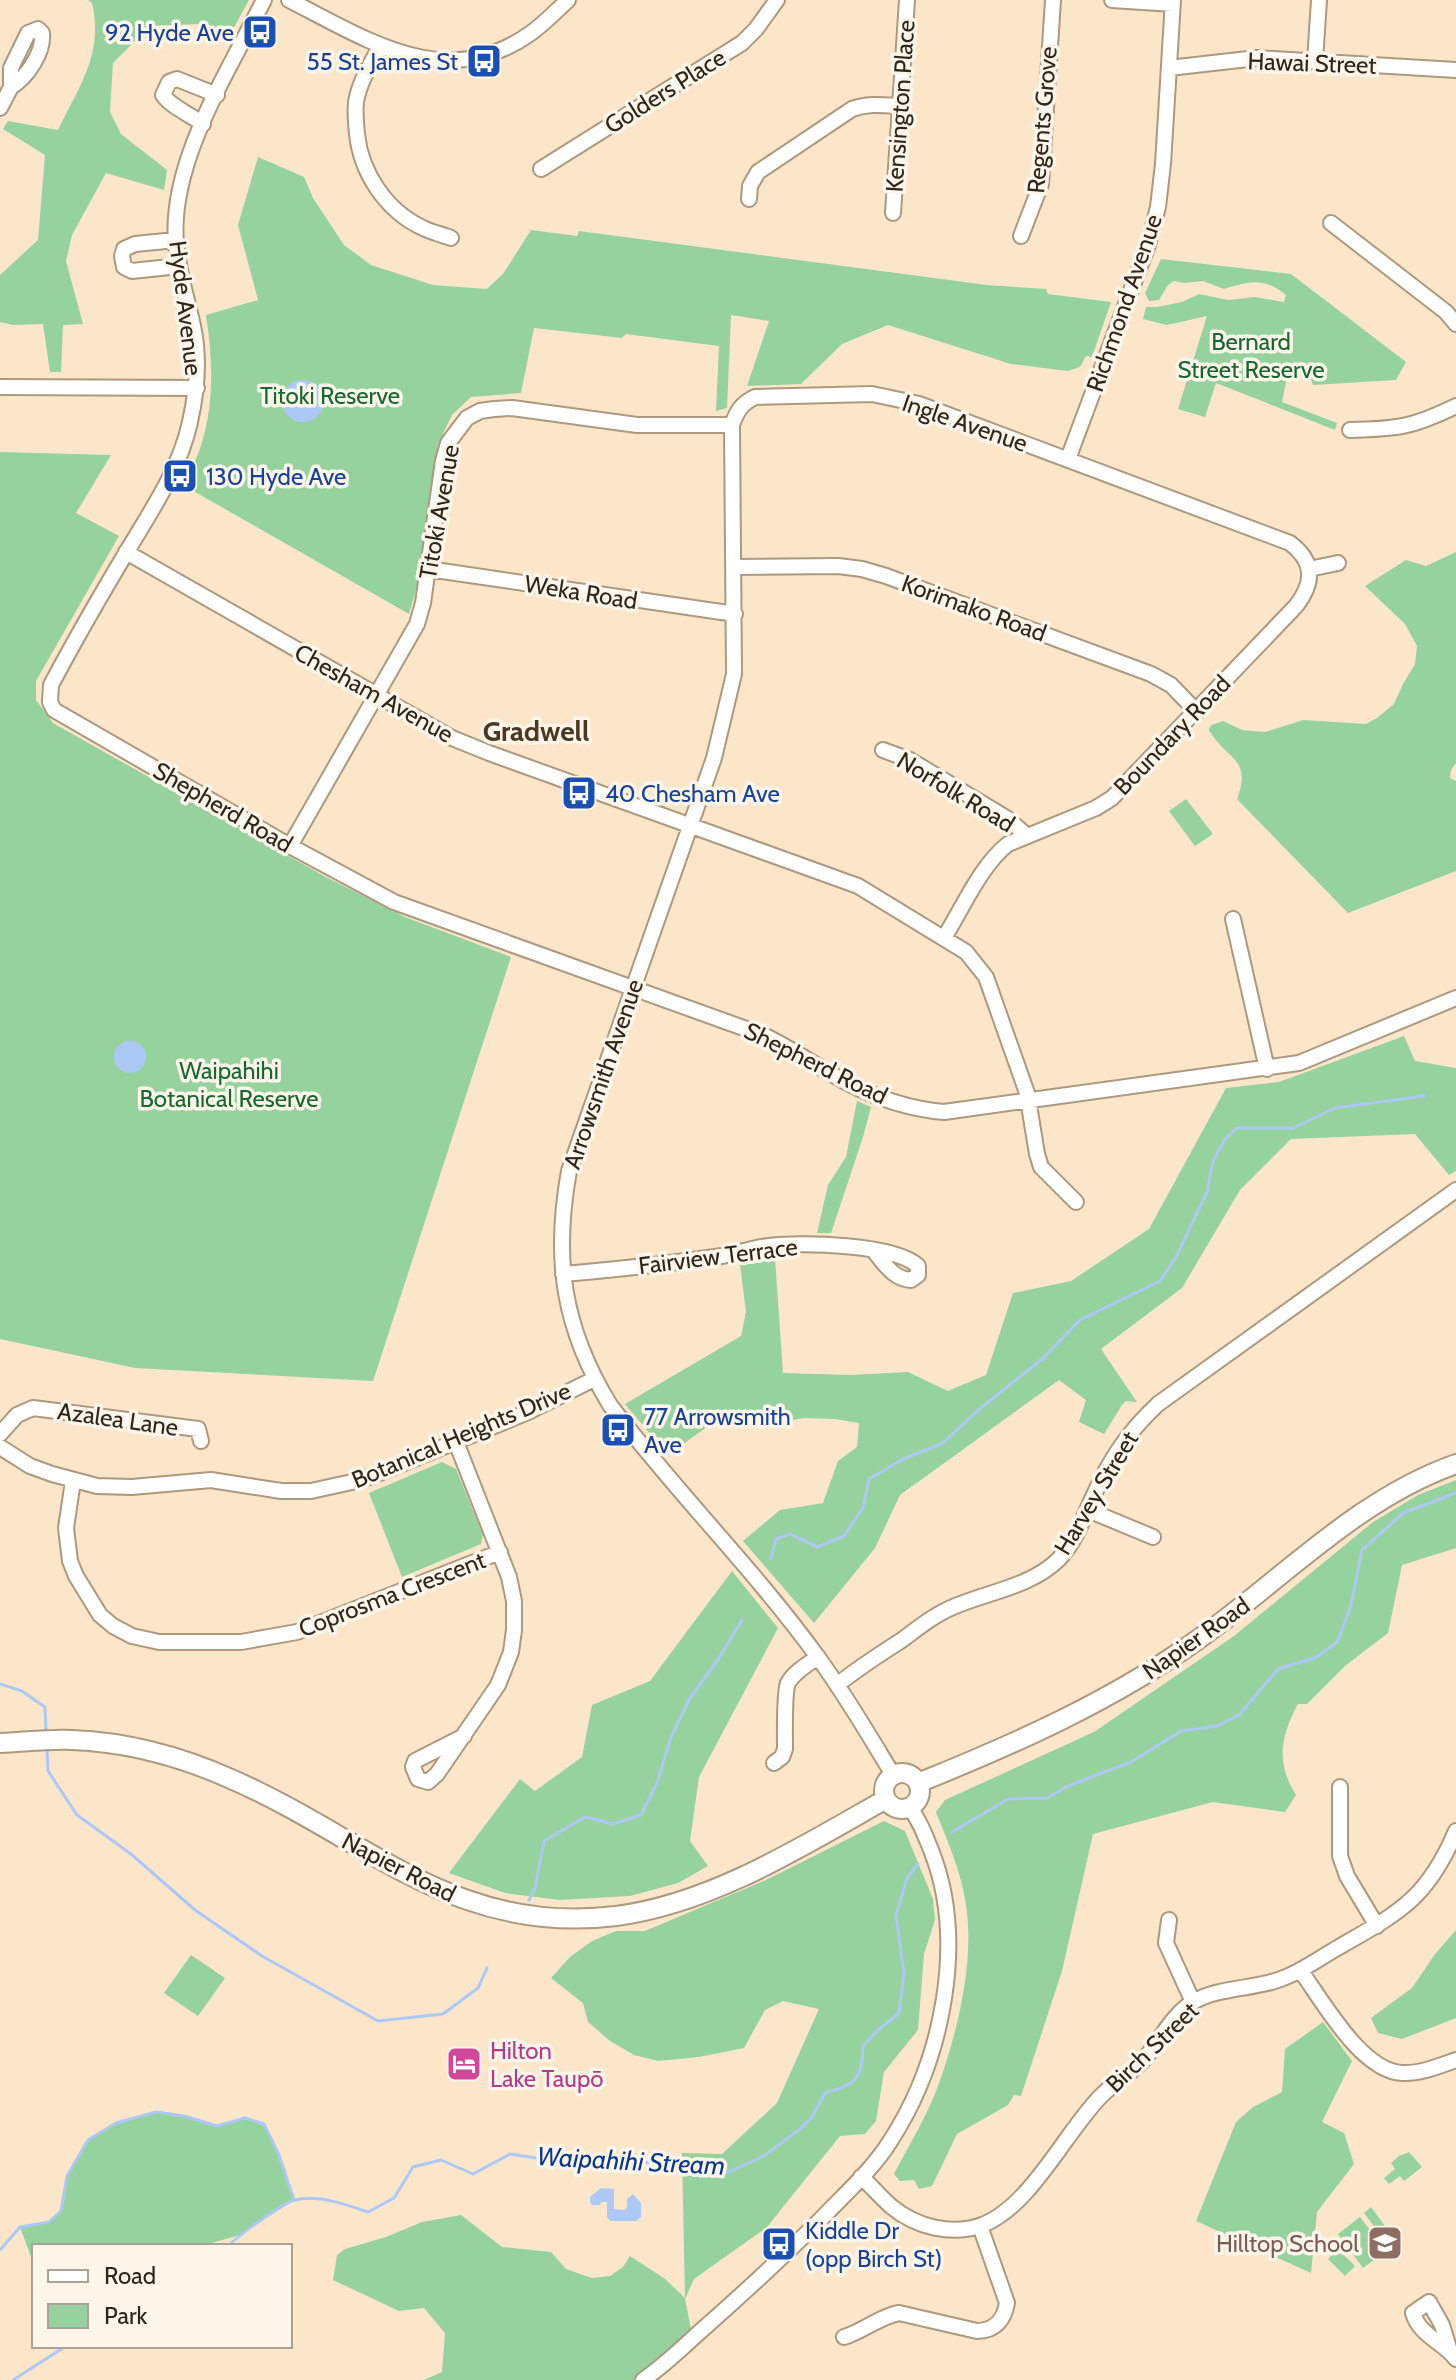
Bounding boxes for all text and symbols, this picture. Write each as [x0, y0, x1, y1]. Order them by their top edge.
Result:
bus stop icon: 92 Hyde Ave [241, 13, 279, 51]
place label: 92 Hyde Ave [105, 18, 234, 47]
street label: Kensington Place [880, 19, 920, 193]
bus stop icon: 55 St. James St [465, 42, 503, 80]
street label: Golders Place [599, 42, 731, 140]
street label: Regents Grove [1021, 45, 1063, 195]
street label: Hawai Street [1247, 46, 1377, 80]
place label: 55 St. James St [307, 47, 458, 76]
street label: Richmond Avenue [1080, 210, 1168, 396]
street label: Hyde Avenue [163, 239, 209, 377]
park label: Bernard Street Reserve [1177, 327, 1325, 384]
park label: Titoki Reserve [260, 381, 400, 410]
street label: Ingle Avenue [899, 388, 1031, 458]
street label: Titoki Avenue [413, 442, 465, 582]
bus stop icon: 130 Hyde Ave [161, 457, 199, 495]
place label: 130 Hyde Ave [206, 462, 346, 491]
street label: Korimako Road [898, 568, 1050, 648]
street label: Weka Road [523, 569, 639, 615]
street label: Chesham Avenue [290, 637, 458, 749]
street label: Boundary Road [1108, 669, 1236, 801]
district label: Gradwell [483, 714, 589, 748]
street label: Norfolk Road [892, 746, 1020, 838]
street label: Shepherd Road [148, 755, 298, 859]
bus stop icon: 40 Chesham Ave [560, 774, 598, 812]
place label: 40 Chesham Ave [605, 779, 780, 808]
street label: Arrowsmith Avenue [557, 975, 649, 1173]
street label: Shepherd Road [740, 1016, 892, 1110]
park label: Waipahihi Botanical Reserve [140, 1056, 318, 1113]
street label: Fairview Terrace [637, 1232, 799, 1280]
street label: Botanical Heights Drive [347, 1376, 575, 1494]
street label: Azalea Lane [56, 1396, 180, 1442]
place label: 77 Arrowsmith Ave [644, 1402, 791, 1459]
bus stop icon: 77 Arrowsmith Ave [599, 1411, 637, 1449]
street label: Harvey Street [1048, 1426, 1144, 1560]
street label: Coprosma Crescent [294, 1545, 490, 1643]
street label: Napier Road [1137, 1591, 1255, 1685]
street label: Napier Road [337, 1826, 461, 1908]
street label: Birch Street [1100, 1996, 1204, 2098]
place label: Hilton Lake Taupō [490, 2036, 603, 2093]
hotel icon: Hilton Lake Taupō [445, 2045, 483, 2083]
water label: Waipahihi Stream [536, 2140, 726, 2182]
place label: Kiddle Dr (opp Birch St) [805, 2216, 942, 2273]
school or university icon: Hilltop School [1366, 2224, 1404, 2262]
bus stop icon: Kiddle Dr (opp Birch St) [760, 2225, 798, 2263]
place label: Hilltop School [1216, 2229, 1359, 2258]
legend [32, 2244, 292, 2348]
text: Road [104, 2261, 156, 2290]
text: Park [104, 2301, 147, 2330]

